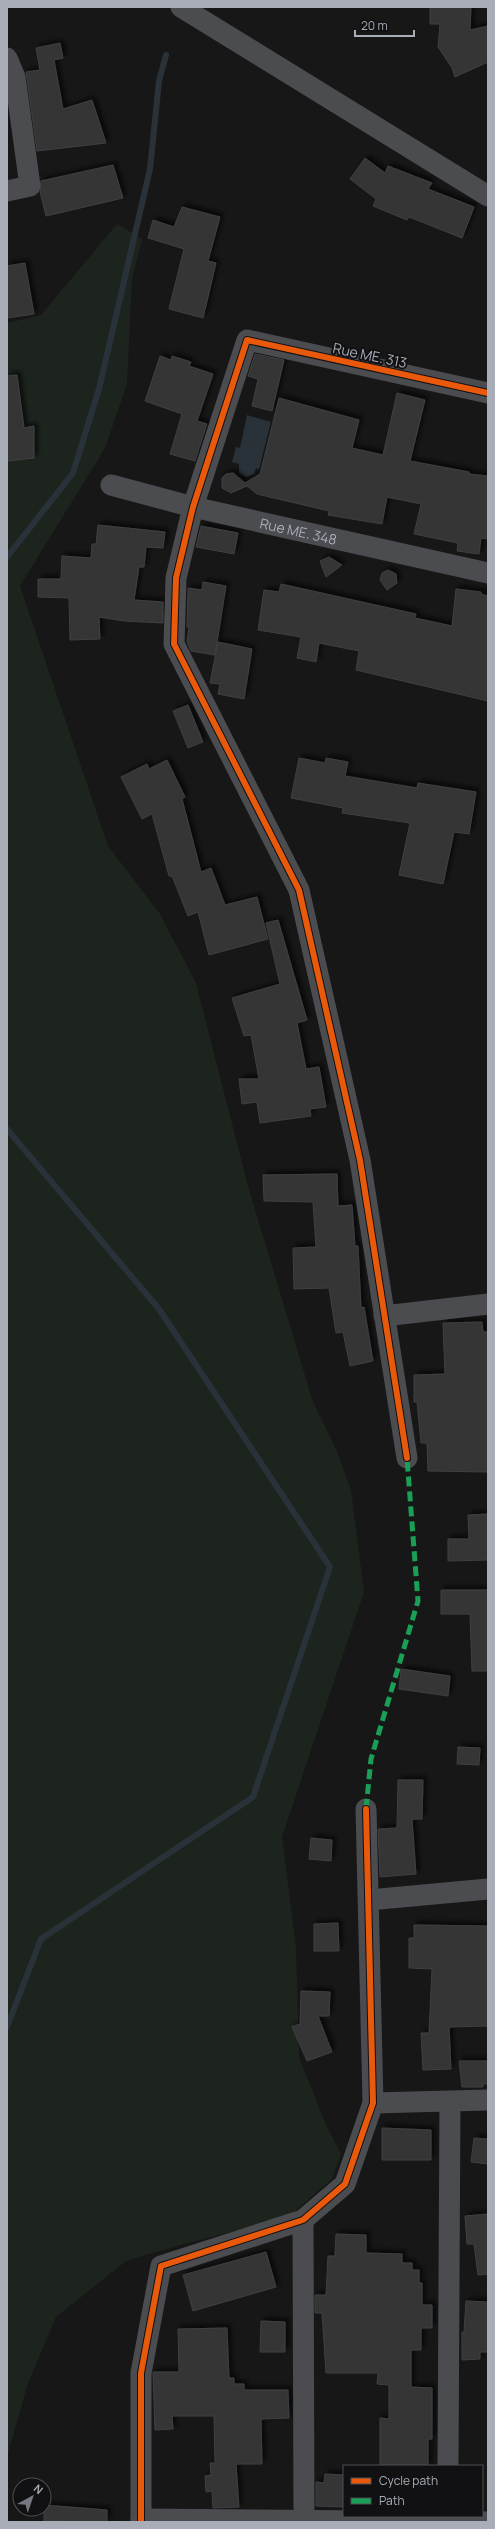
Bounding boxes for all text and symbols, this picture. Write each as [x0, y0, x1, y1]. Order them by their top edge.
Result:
scale bar [355, 12, 414, 38]
text: 20 m [361, 17, 388, 34]
street label: Rue ME. 313 [331, 338, 409, 372]
street label: Rue ME. 348 [258, 513, 339, 548]
legend [343, 2465, 483, 2517]
text: Cycle path [379, 2472, 438, 2489]
north arrow [12, 2477, 52, 2517]
text: N [31, 2481, 47, 2497]
text: Path [379, 2492, 405, 2509]

